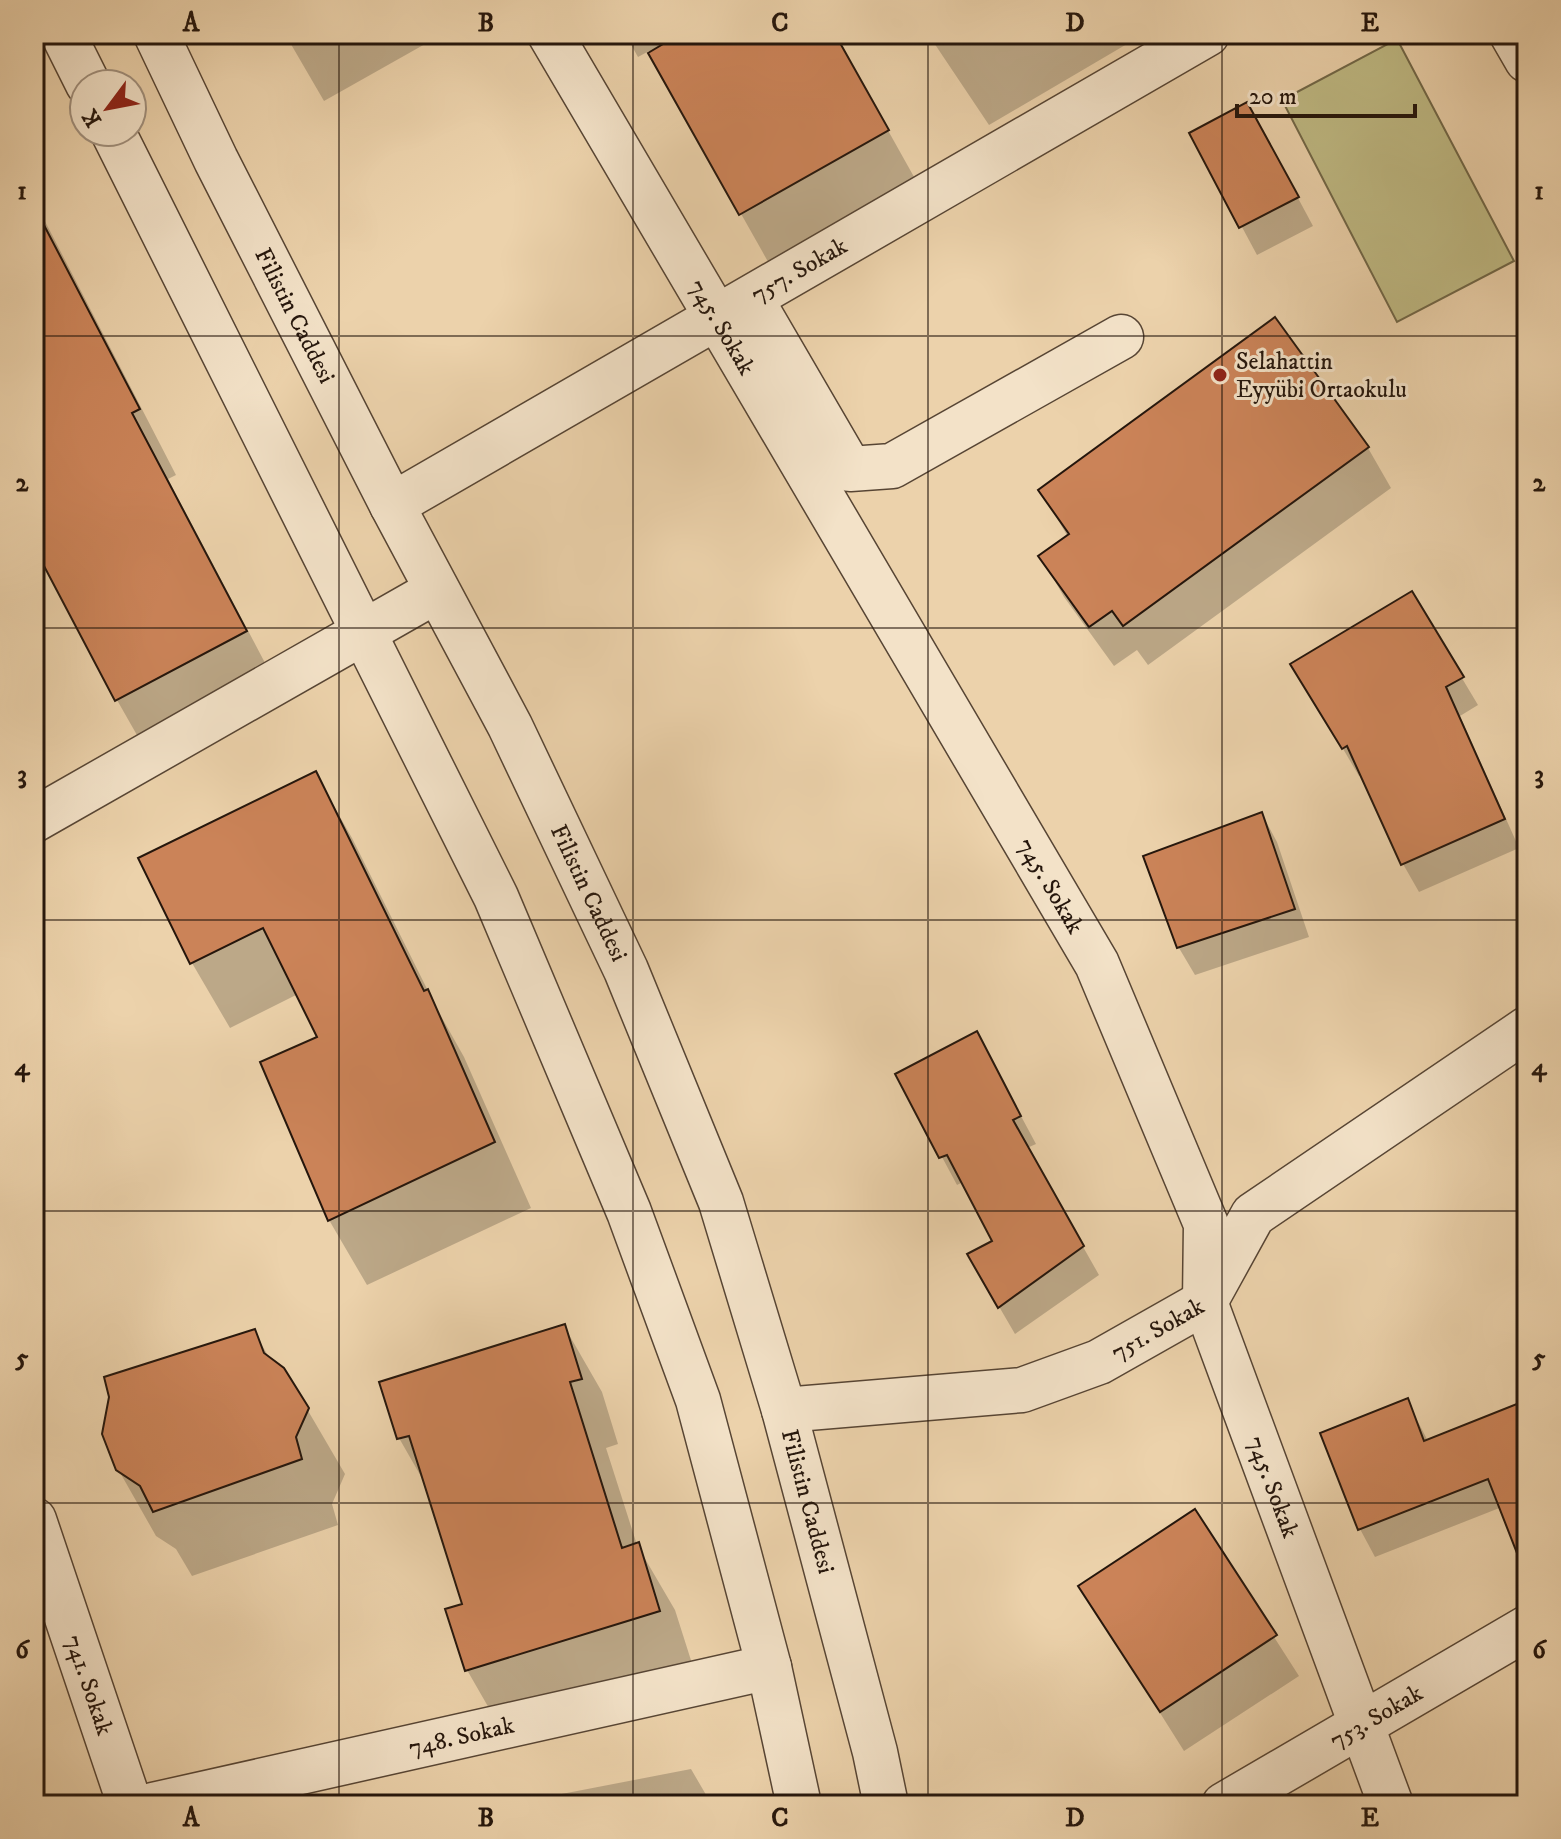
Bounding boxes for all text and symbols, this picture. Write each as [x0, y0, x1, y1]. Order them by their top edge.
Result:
text: A [182, 7, 201, 40]
text: B [478, 7, 494, 40]
text: C [771, 7, 789, 40]
text: D [1065, 7, 1085, 40]
text: E [1361, 7, 1379, 40]
north arrow [68, 68, 148, 148]
scale bar [1237, 68, 1415, 118]
text: 20 m [1249, 82, 1297, 112]
text: K [76, 104, 108, 132]
text: 1 [17, 175, 27, 208]
text: 1 [1534, 175, 1544, 208]
street label: 757. Sokak [746, 231, 853, 310]
street label: Filistin Caddesi [247, 243, 341, 389]
street label: 745. Sokak [682, 274, 761, 381]
place label: Selahattin Eyyübi Ortaokulu [1236, 347, 1407, 405]
marker: Selahattin Eyyübi Ortaokulu [1211, 366, 1229, 384]
text: 2 [16, 467, 30, 500]
text: 2 [1533, 467, 1547, 500]
text: 3 [17, 759, 27, 792]
text: 3 [1534, 759, 1544, 792]
street label: Filistin Caddesi [543, 820, 634, 967]
street label: 745. Sokak [1010, 833, 1090, 940]
text: 4 [15, 1051, 31, 1084]
text: 4 [1532, 1051, 1548, 1084]
street label: 751. Sokak [1106, 1291, 1210, 1368]
text: 5 [15, 1342, 29, 1375]
text: 5 [1532, 1342, 1546, 1375]
street label: Filistin Caddesi [774, 1426, 841, 1577]
street label: 745. Sokak [1240, 1432, 1305, 1542]
street label: 741. Sokak [58, 1631, 119, 1739]
text: 6 [15, 1634, 30, 1667]
text: 6 [1532, 1634, 1547, 1667]
street label: 753. Sokak [1325, 1678, 1428, 1756]
street label: 748. Sokak [406, 1711, 517, 1763]
text: A [182, 1802, 201, 1835]
text: B [478, 1802, 494, 1835]
text: C [771, 1802, 789, 1835]
text: D [1065, 1802, 1085, 1835]
text: E [1361, 1802, 1379, 1835]

